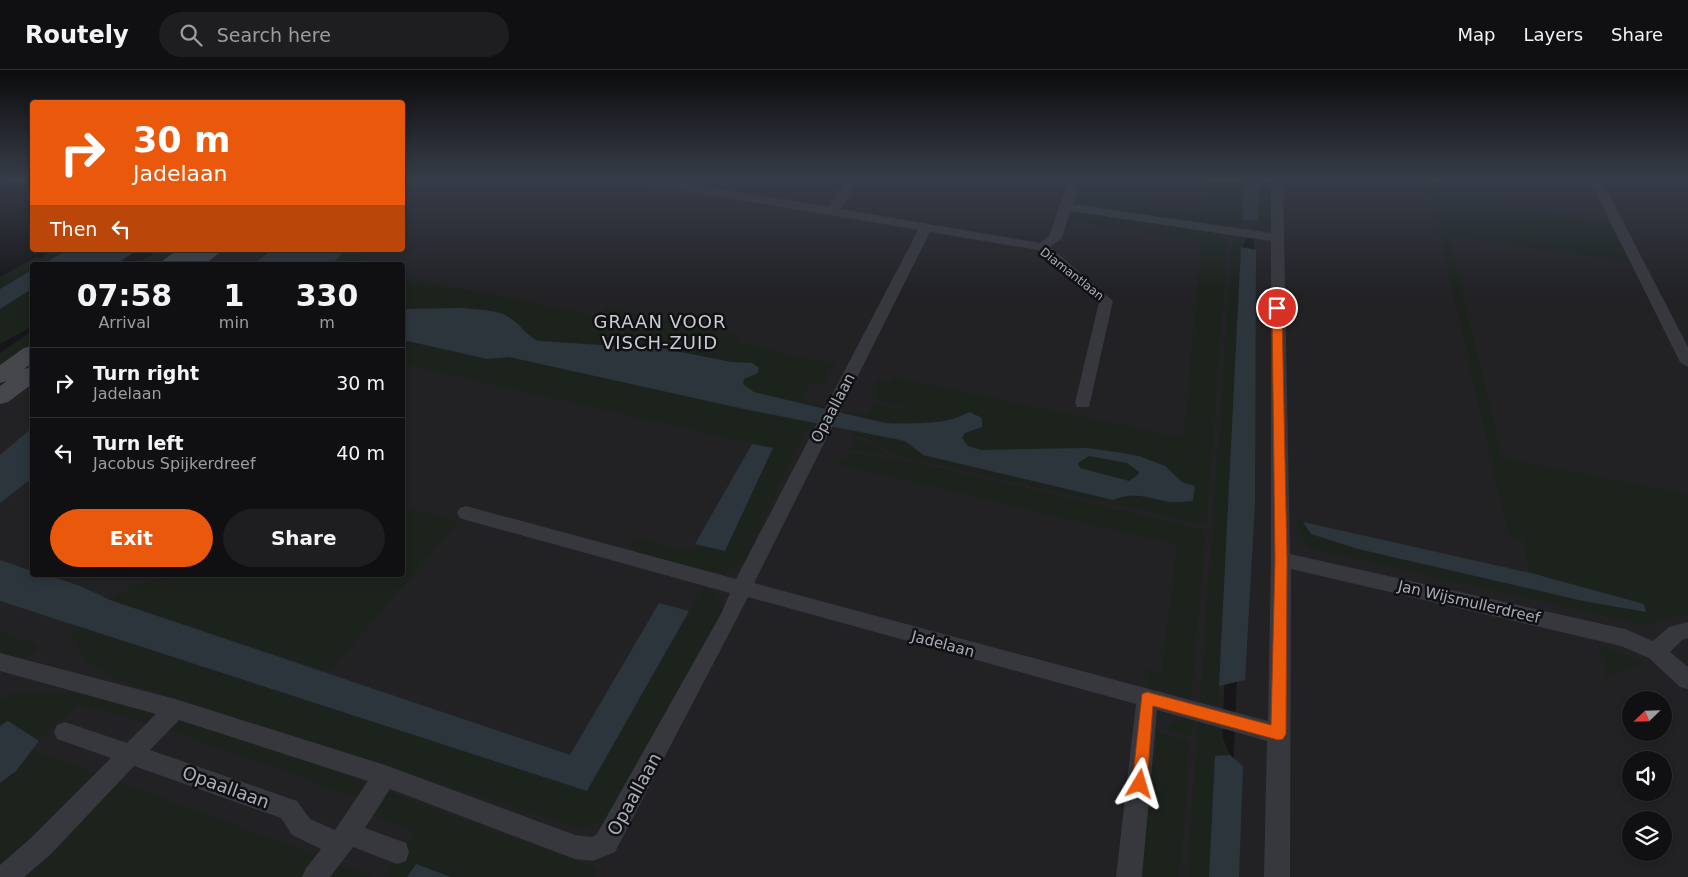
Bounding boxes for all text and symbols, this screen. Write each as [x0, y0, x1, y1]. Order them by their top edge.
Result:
search box [159, 12, 509, 57]
text: Routely [25, 21, 129, 49]
icon: search [177, 21, 205, 49]
text: Search here [217, 24, 331, 46]
text: Map [1457, 24, 1495, 45]
text: Layers [1523, 24, 1583, 45]
text: Share [1611, 24, 1663, 45]
icon: right [50, 120, 115, 185]
text: 30 m [133, 120, 230, 160]
text: Jadelaan [133, 161, 228, 186]
icon: left [107, 215, 135, 243]
text: Then [50, 218, 97, 240]
street label: Diamantlaan [1037, 245, 1107, 303]
text: 07:58 [77, 278, 172, 313]
text: 1 [223, 278, 244, 313]
text: 330 [296, 278, 358, 313]
pin [1256, 287, 1298, 329]
icon: arrive [1263, 294, 1291, 322]
district label: GRAAN VOOR VISCH-ZUID [594, 311, 726, 353]
text: Arrival [98, 313, 150, 332]
text: min [219, 313, 249, 332]
text: m [319, 313, 335, 332]
text: Turn right [93, 362, 199, 384]
icon: right [50, 369, 78, 397]
street label: Opaallaan [807, 370, 859, 446]
text: 30 m [336, 372, 385, 394]
text: Jadelaan [93, 384, 162, 403]
text: Turn left [93, 432, 184, 454]
icon: left [50, 439, 78, 467]
text: 40 m [336, 442, 385, 464]
text: Jacobus Spijkerdreef [93, 454, 256, 473]
button: Exit [50, 509, 213, 567]
button: Share [223, 509, 385, 567]
street label: Jan Wijsmullerdreef [1395, 577, 1542, 627]
street label: Jadelaan [909, 627, 976, 661]
north arrow [1622, 691, 1672, 741]
map controls [1622, 691, 1672, 861]
street label: Opaallaan [603, 749, 665, 839]
button: sound [1622, 751, 1672, 801]
position arrow [1113, 757, 1165, 809]
street label: Opaallaan [180, 762, 272, 812]
button: layers [1622, 811, 1672, 861]

